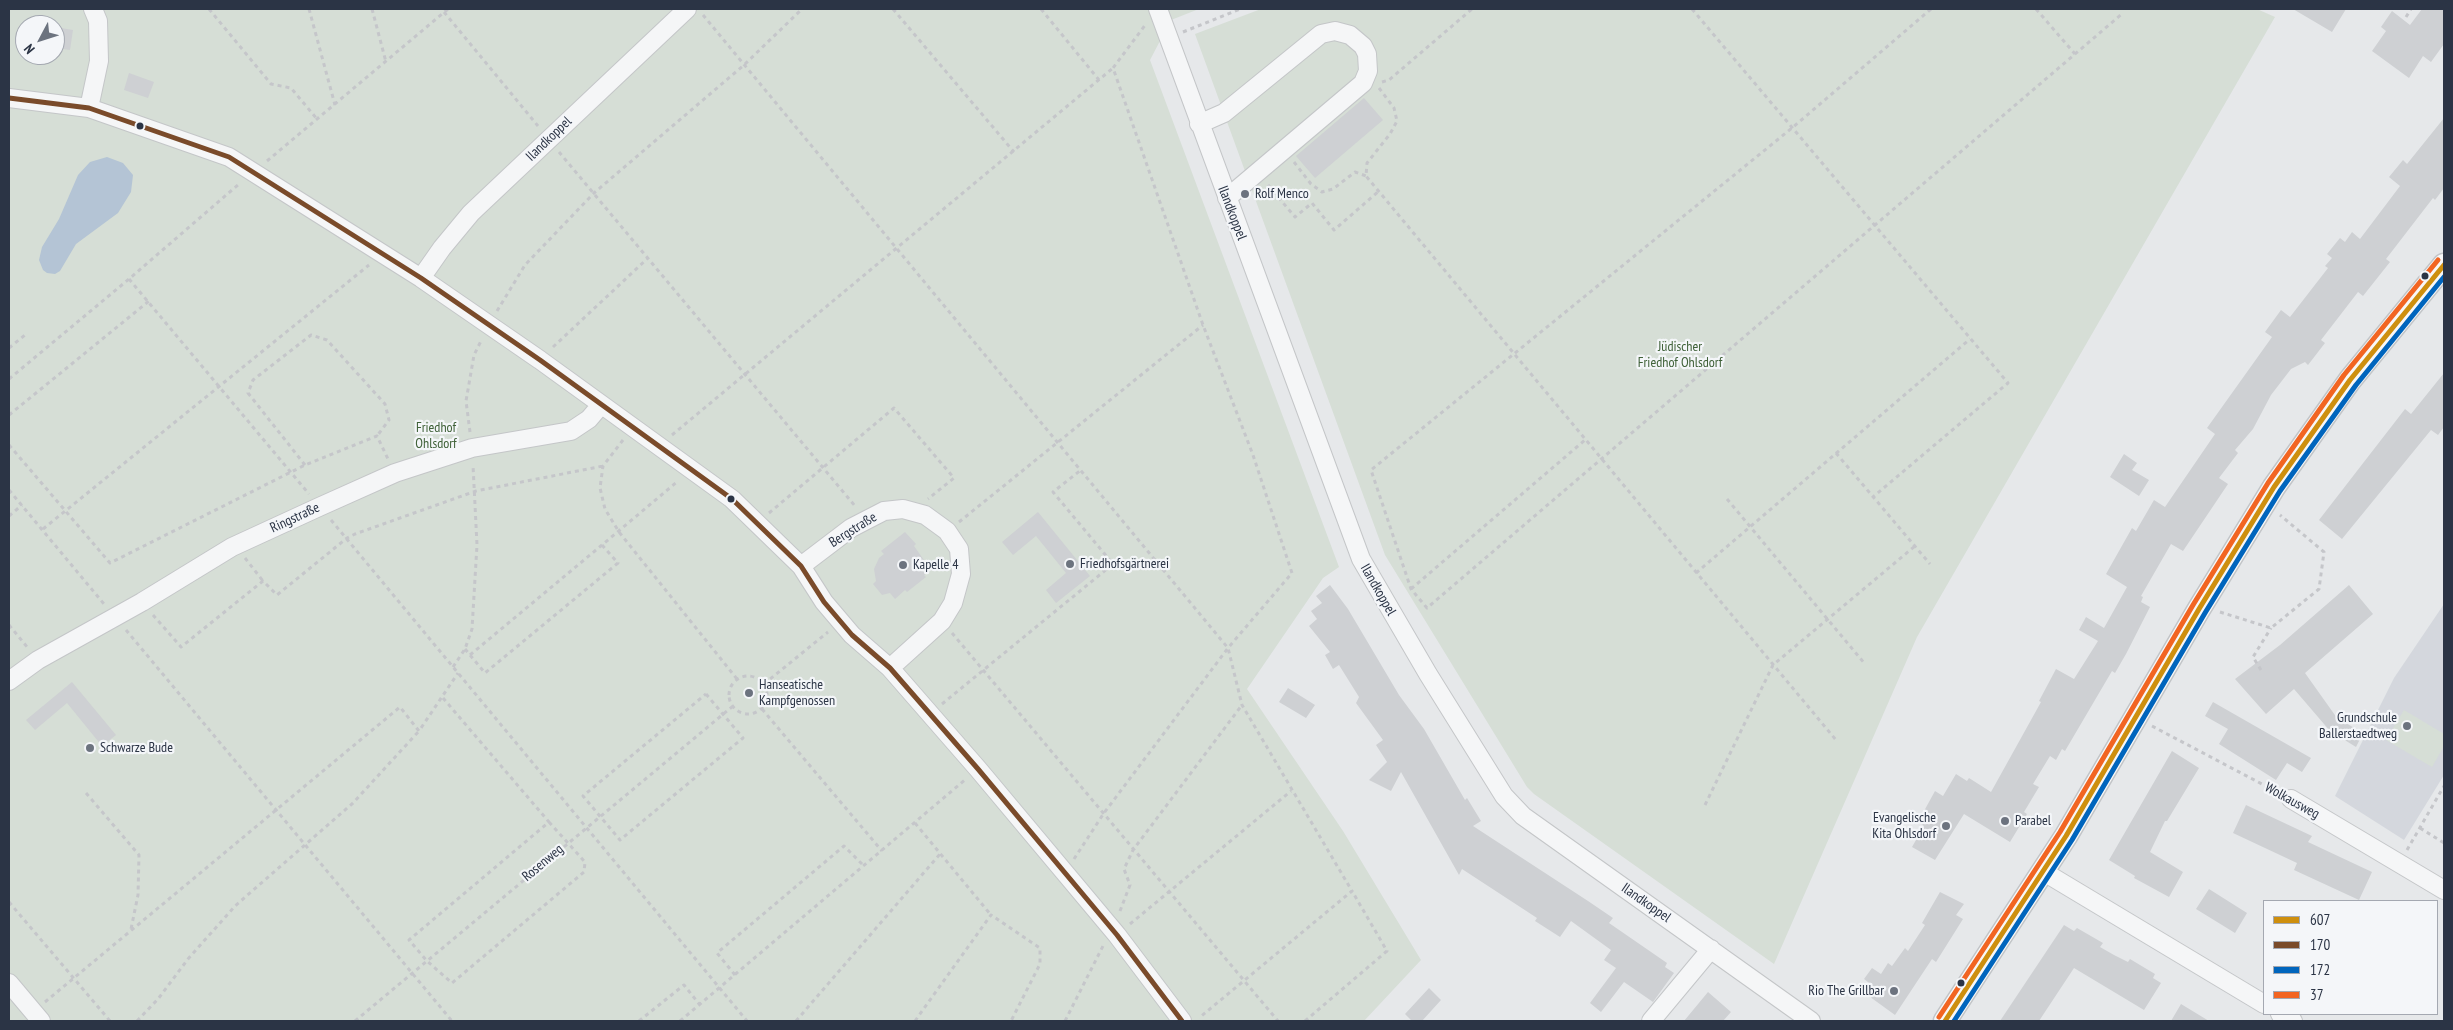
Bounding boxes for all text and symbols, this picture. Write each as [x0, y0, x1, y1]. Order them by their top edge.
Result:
north arrow [15, 15, 65, 65]
text: N [20, 40, 39, 58]
street label: Ilandkoppel [523, 113, 575, 165]
unlabelled marker [135, 121, 145, 131]
street label: Ilandkoppel [1214, 183, 1250, 243]
place label: Rolf Menco [1255, 186, 1309, 202]
marker: Rolf Menco [1239, 188, 1251, 200]
unlabelled marker [2420, 271, 2430, 281]
park label: Jüdischer Friedhof Ohlsdorf [1638, 339, 1722, 372]
park label: Friedhof Ohlsdorf [415, 420, 457, 452]
unlabelled marker [726, 494, 736, 504]
street label: Ringstraße [268, 499, 322, 537]
street label: Bergstraße [826, 509, 880, 551]
place label: Friedhofsgärtnerei [1080, 556, 1169, 572]
place label: Kapelle 4 [913, 557, 959, 573]
marker: Friedhofsgärtnerei [1064, 558, 1076, 570]
marker: Kapelle 4 [897, 559, 909, 571]
street label: Ilandkoppel [1357, 561, 1399, 619]
place label: Hanseatische Kampfgenossen [759, 677, 835, 710]
marker: Hanseatische Kampfgenossen [743, 687, 755, 699]
place label: Grundschule Ballerstaedtweg [2319, 710, 2397, 742]
marker: Grundschule Ballerstaedtweg [2401, 720, 2413, 732]
place label: Schwarze Bude [100, 740, 173, 756]
marker: Schwarze Bude [84, 742, 96, 754]
street label: Wolkausweg [2262, 779, 2322, 823]
place label: Evangelische Kita Ohlsdorf [1872, 810, 1936, 842]
place label: Parabel [2015, 813, 2051, 829]
marker: Parabel [1999, 815, 2011, 827]
marker: Evangelische Kita Ohlsdorf [1940, 820, 1952, 832]
street label: Rosenweg [519, 841, 567, 885]
street label: Ilandkoppel [1618, 880, 1674, 926]
legend [2263, 900, 2438, 1015]
text: 607 [2310, 910, 2330, 929]
text: 170 [2310, 935, 2330, 954]
text: 172 [2310, 960, 2330, 979]
unlabelled marker [1956, 978, 1966, 988]
place label: Rio The Grillbar [1808, 983, 1884, 999]
marker: Rio The Grillbar [1888, 985, 1900, 997]
text: 37 [2310, 985, 2324, 1004]

